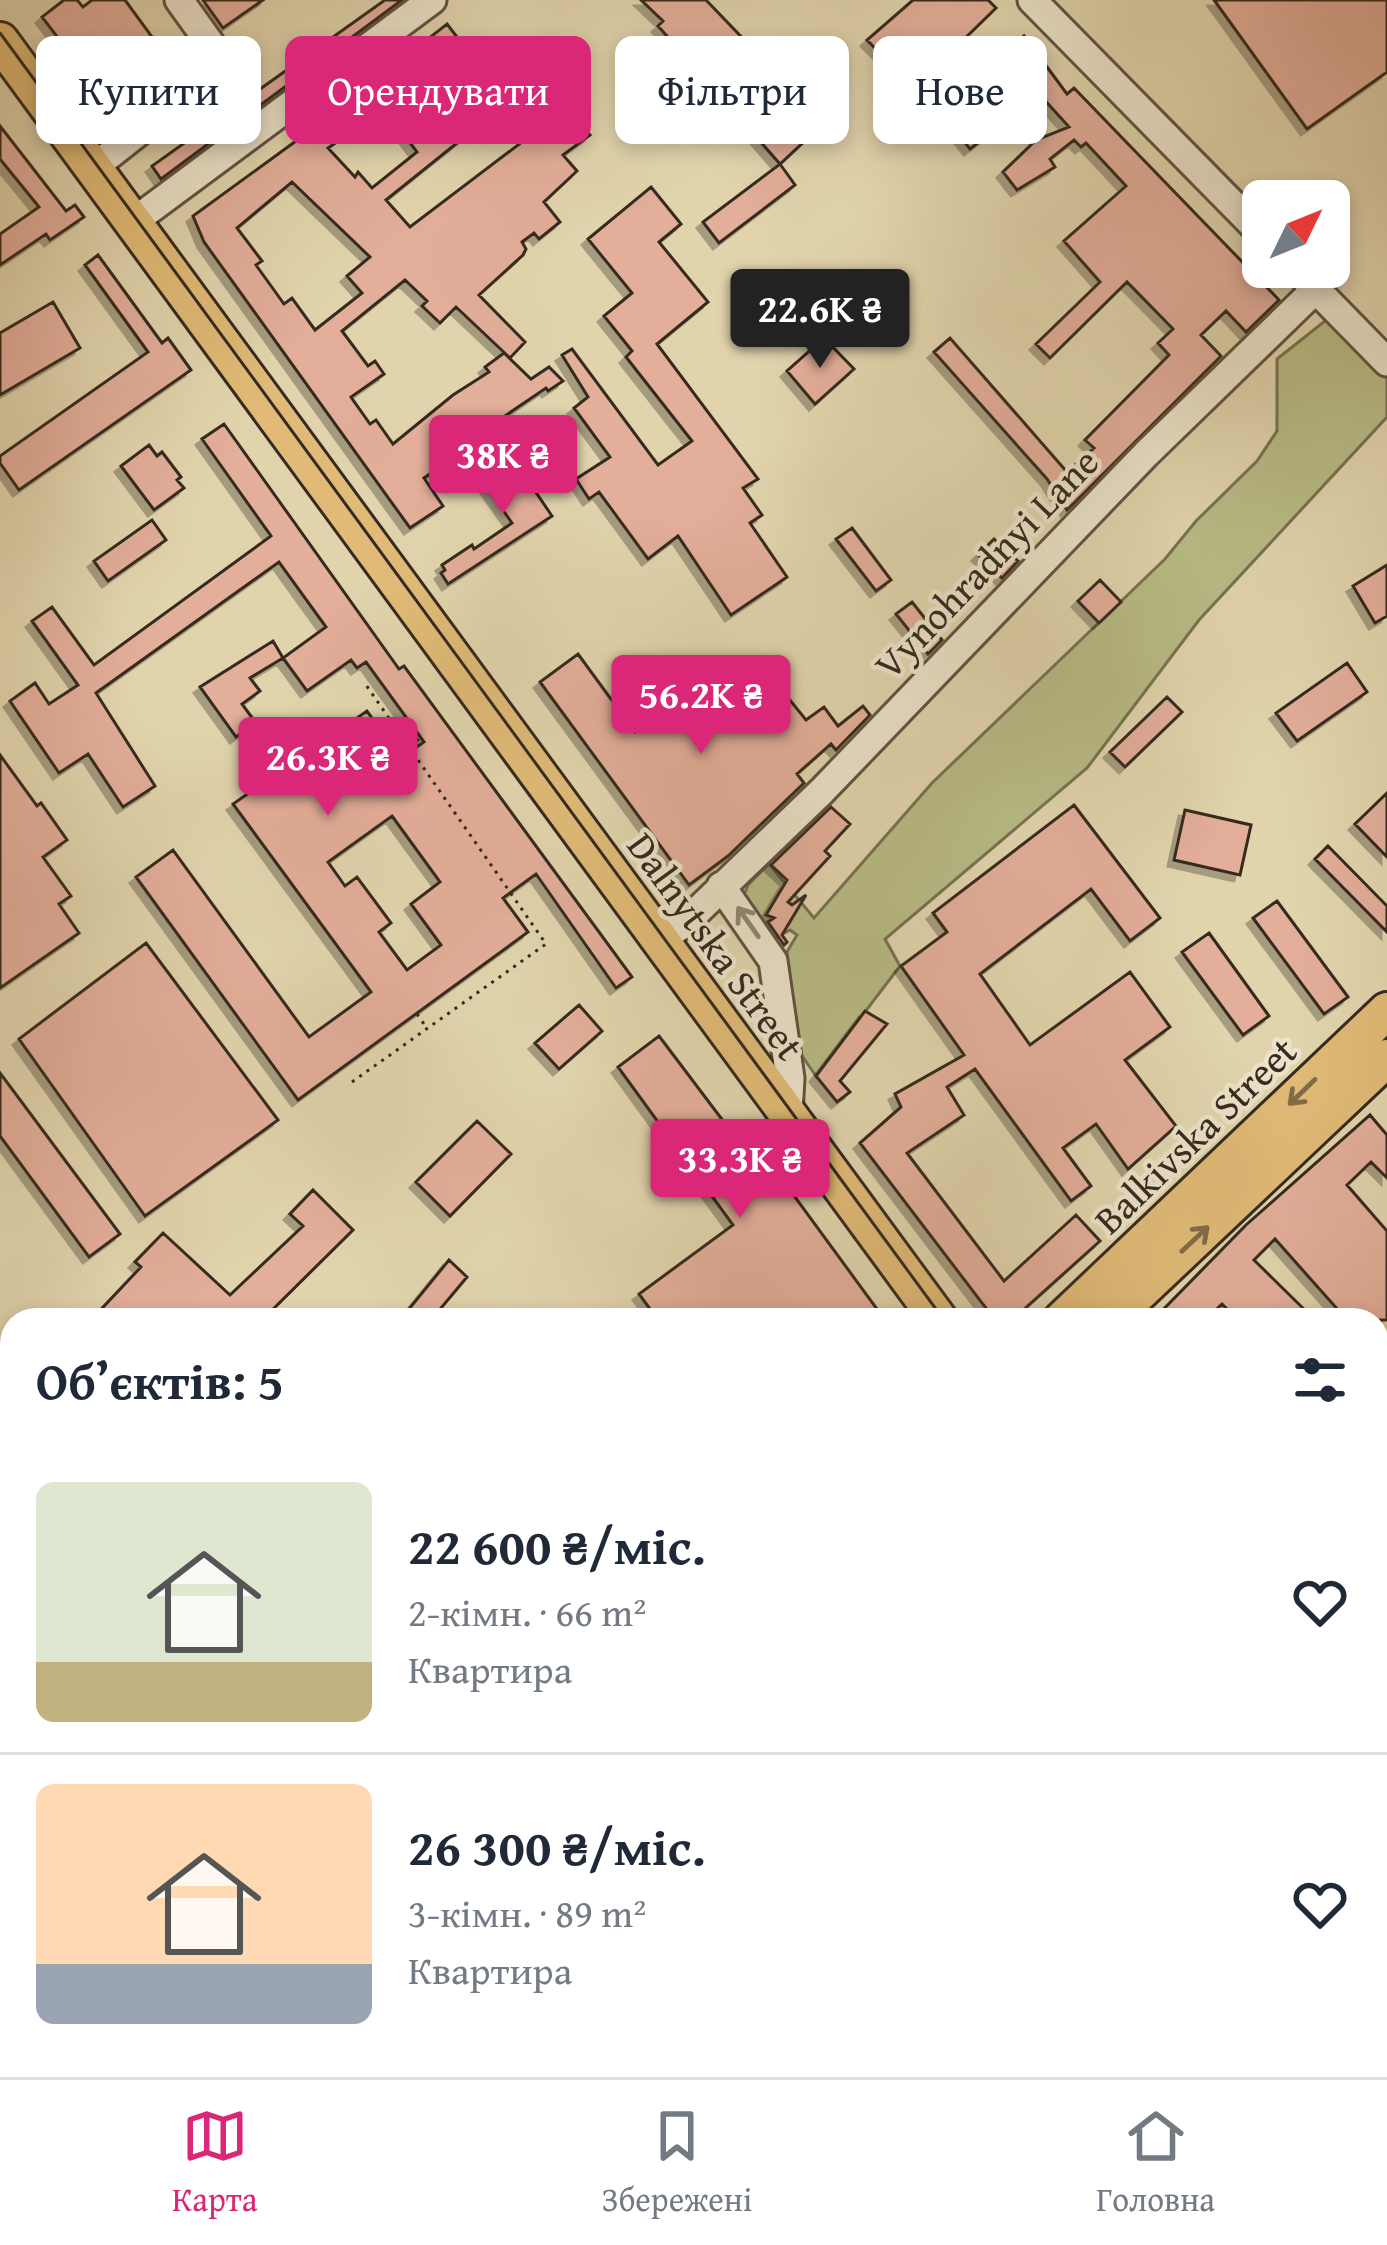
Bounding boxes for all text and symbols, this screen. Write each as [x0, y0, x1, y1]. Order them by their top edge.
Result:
chip: Купити [36, 36, 261, 144]
chip: Орендувати [285, 36, 591, 144]
chip: Фільтри [615, 36, 849, 144]
chip: Нове [873, 36, 1047, 144]
north arrow [1242, 180, 1350, 288]
map controls [1242, 180, 1350, 288]
pin: 22.6K ₴ [709, 269, 931, 371]
text: 22.6K ₴ [757, 279, 883, 336]
pin: 38K ₴ [419, 415, 587, 517]
text: 38K ₴ [456, 425, 550, 482]
street label: Vynohradnyi Lane [860, 434, 1111, 691]
pin: 56.2K ₴ [590, 655, 812, 757]
text: 56.2K ₴ [638, 665, 764, 722]
pin: 26.3K ₴ [217, 717, 439, 819]
text: 26.3K ₴ [265, 727, 391, 784]
street label: Dalnytska Street [614, 820, 819, 1072]
one-way arrow [736, 906, 761, 939]
street label: Balkivska Street [1080, 1023, 1309, 1246]
one-way arrow [1288, 1077, 1317, 1105]
pin: 33.3K ₴ [629, 1119, 851, 1221]
text: 33.3K ₴ [677, 1129, 803, 1186]
one-way arrow [1180, 1226, 1210, 1254]
text: Об’єктів: 5 [36, 1343, 284, 1418]
icon: filters [1287, 1347, 1353, 1413]
text: 22 600 ₴/міс. [408, 1508, 706, 1583]
icon: home [132, 1530, 276, 1674]
icon: heart [1287, 1569, 1353, 1635]
text: 2-кімн. · 66 m² [408, 1583, 646, 1640]
text: Квартира [408, 1640, 572, 1697]
text: 26 300 ₴/міс. [408, 1809, 706, 1884]
icon: home [132, 1832, 276, 1976]
icon: heart [1287, 1871, 1353, 1937]
text: 3-кімн. · 89 m² [408, 1884, 646, 1941]
text: Квартира [408, 1941, 572, 1998]
tab: Карта [172, 2103, 257, 2223]
tab: Збережені [601, 2103, 752, 2223]
tab: Головна [1096, 2103, 1215, 2223]

